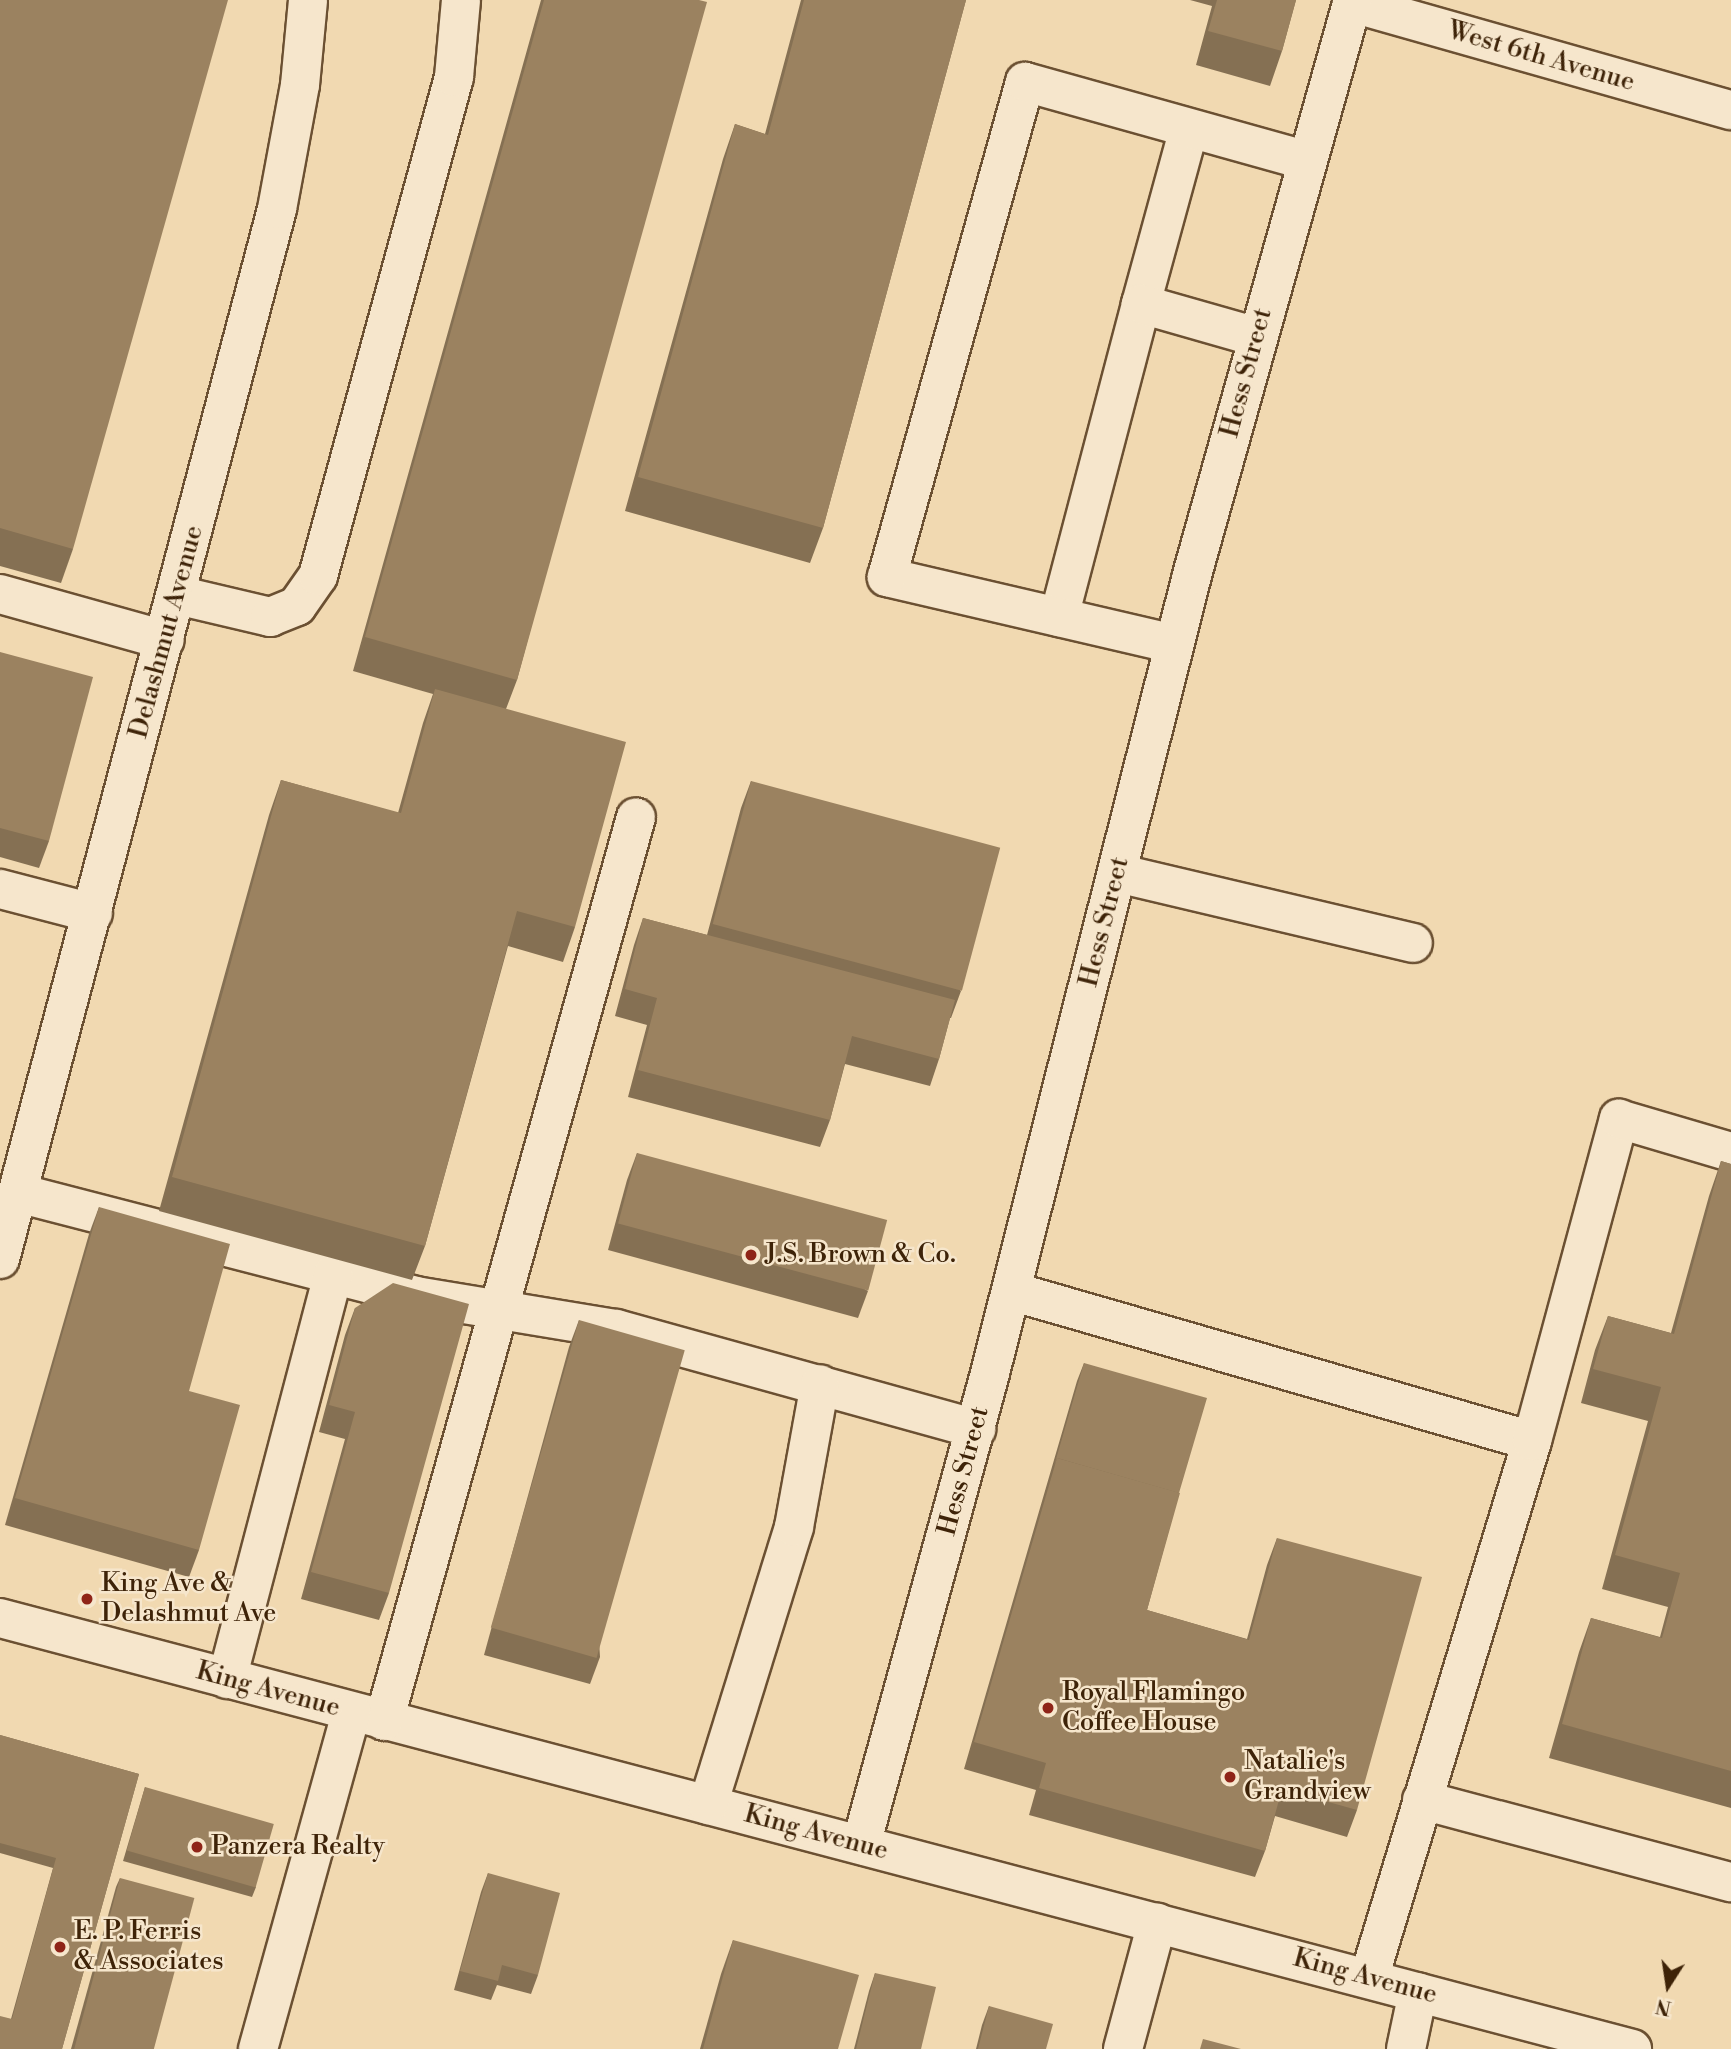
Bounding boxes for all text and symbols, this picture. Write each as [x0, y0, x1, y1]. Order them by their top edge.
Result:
street label: West 6th Avenue [1444, 15, 1638, 99]
street label: Hess Street [1215, 305, 1279, 441]
street label: Delashmut Avenue [124, 522, 210, 742]
street label: Hess Street [1074, 854, 1136, 990]
place label: J.S. Brown & Co. [765, 1239, 956, 1271]
marker: J.S. Brown & Co. [743, 1247, 759, 1263]
street label: Hess Street [932, 1403, 996, 1539]
place label: King Ave & Delashmut Ave [101, 1568, 276, 1630]
marker: King Ave & Delashmut Ave [79, 1591, 95, 1607]
street label: King Avenue [193, 1656, 343, 1724]
place label: Royal Flamingo Coffee House [1062, 1677, 1245, 1738]
marker: Royal Flamingo Coffee House [1040, 1700, 1056, 1716]
place label: Natalie's Grandview [1244, 1746, 1371, 1808]
marker: Natalie's Grandview [1222, 1769, 1238, 1785]
street label: King Avenue [741, 1799, 891, 1867]
place label: Panzera Realty [211, 1831, 385, 1863]
marker: Panzera Realty [189, 1839, 205, 1855]
place label: E. P. Ferris & Associates [74, 1916, 224, 1978]
marker: E. P. Ferris & Associates [52, 1939, 68, 1955]
street label: King Avenue [1290, 1943, 1440, 2011]
north arrow [1633, 1951, 1703, 2021]
text: N [1654, 1993, 1673, 2020]

